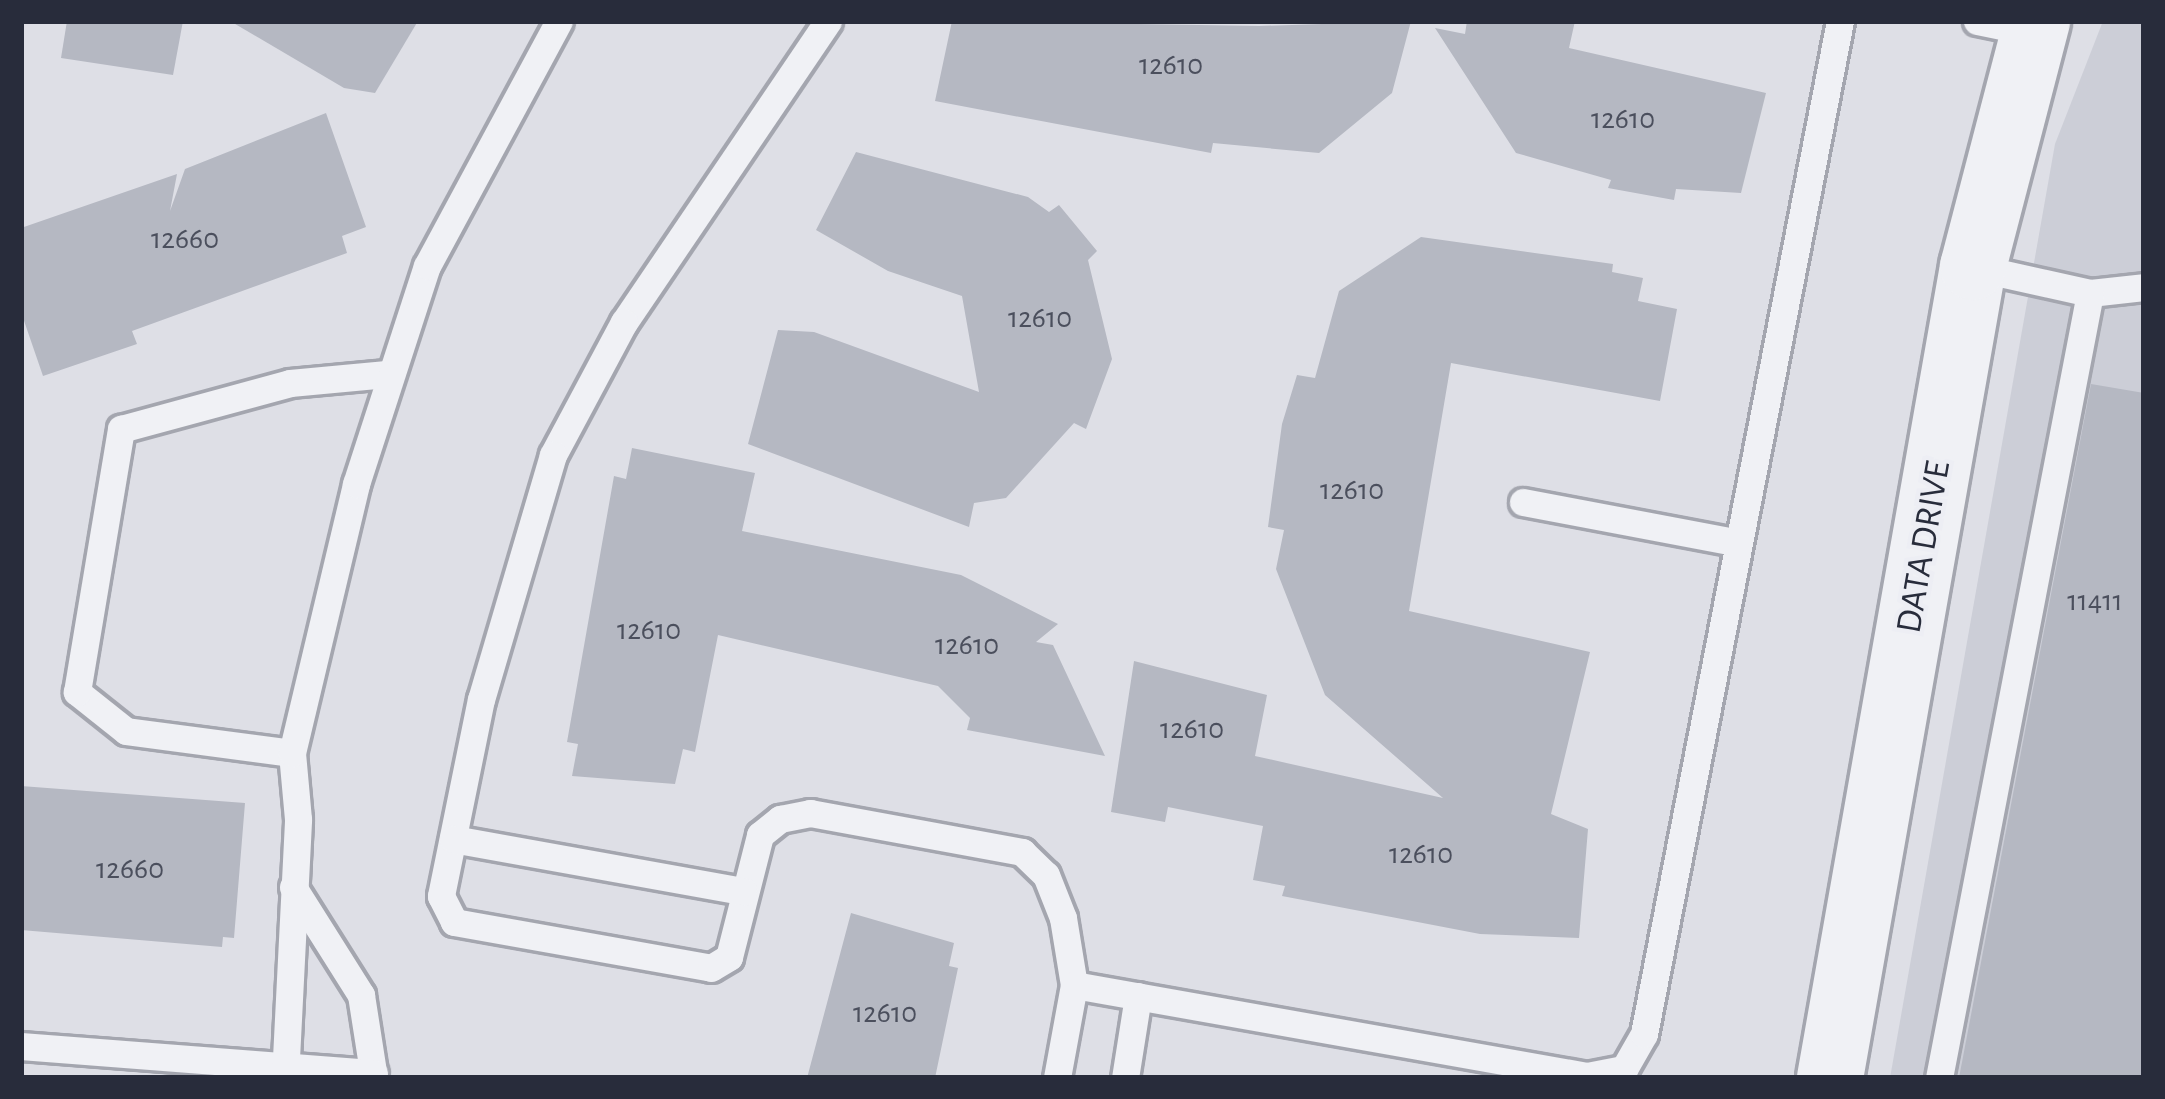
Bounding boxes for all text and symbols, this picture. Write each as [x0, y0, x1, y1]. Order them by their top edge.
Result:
house number: 12610 [1139, 47, 1203, 83]
house number: 12610 [1591, 101, 1655, 137]
house number: 12660 [151, 221, 219, 257]
house number: 12610 [1008, 300, 1072, 336]
street label: DATA DRIVE [1888, 458, 1960, 636]
house number: 12610 [1320, 472, 1384, 508]
house number: 11411 [2067, 583, 2123, 619]
house number: 12610 [617, 612, 681, 648]
house number: 12610 [935, 627, 999, 663]
house number: 12610 [1160, 711, 1224, 747]
house number: 12610 [1389, 836, 1453, 872]
house number: 12660 [96, 851, 164, 887]
house number: 12610 [853, 995, 917, 1031]

